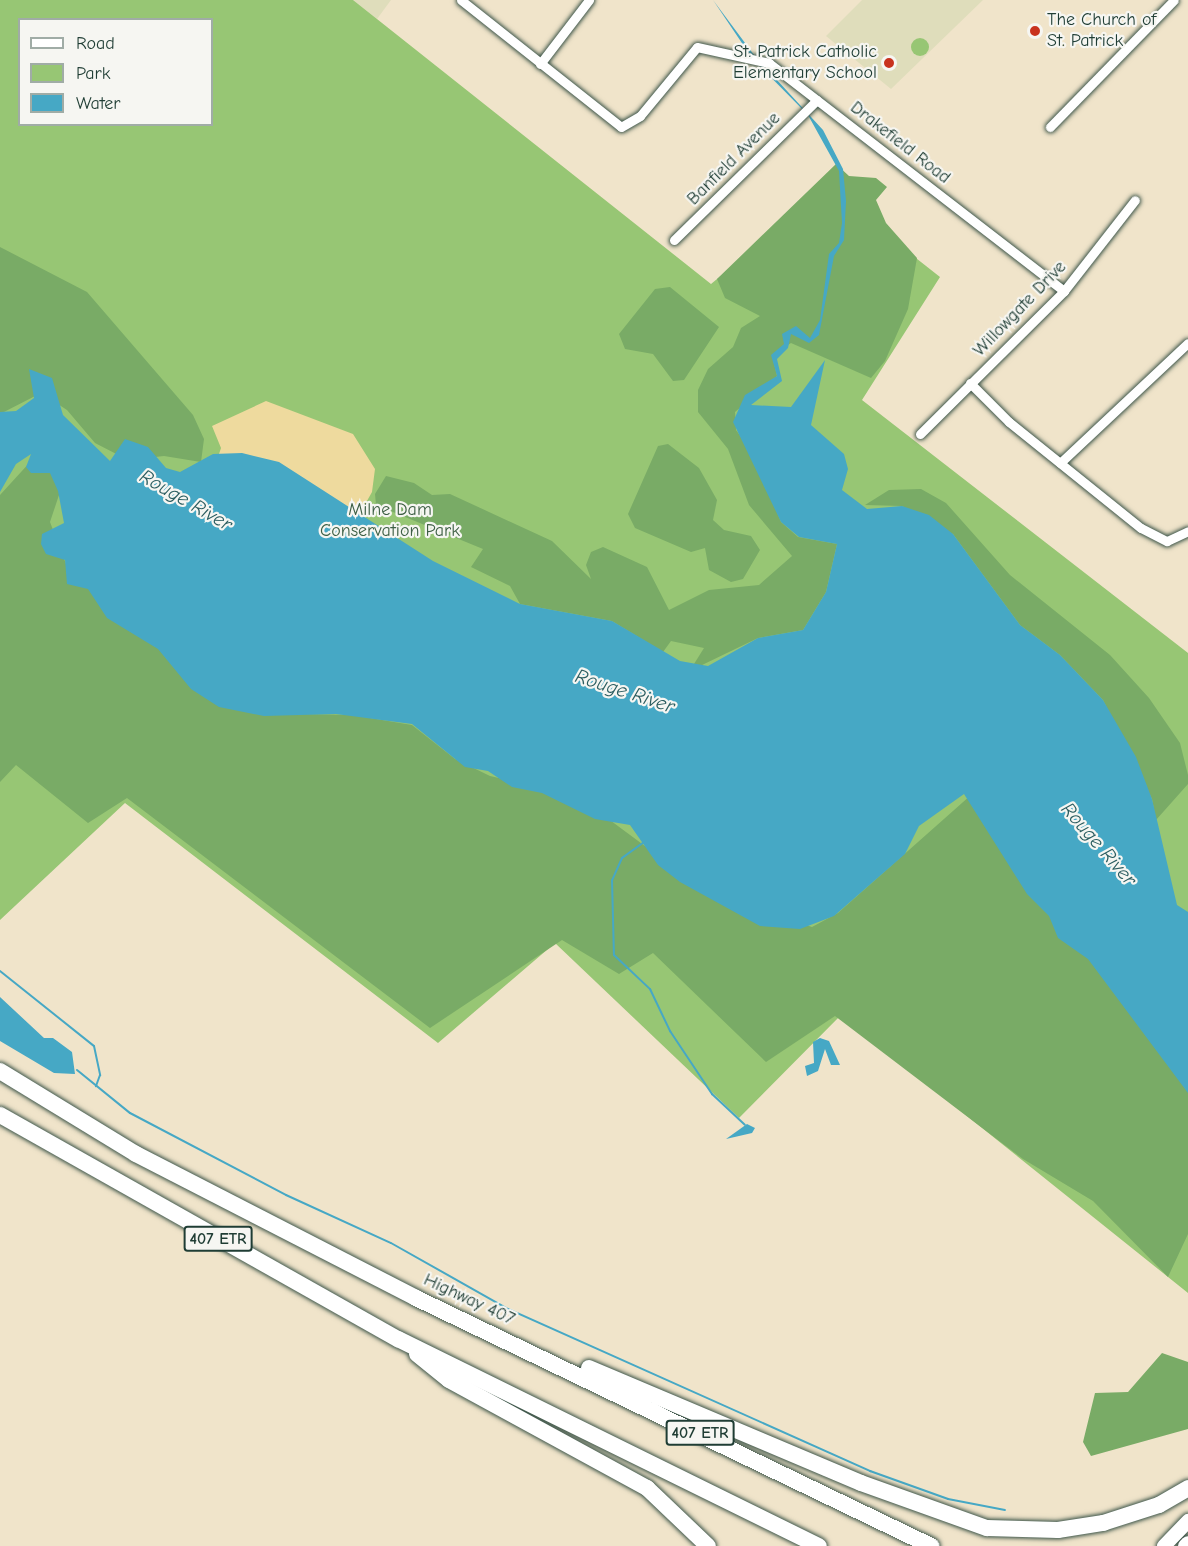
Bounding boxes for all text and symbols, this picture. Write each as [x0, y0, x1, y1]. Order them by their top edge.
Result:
place label: The Church of St. Patrick [1047, 10, 1156, 52]
legend [18, 18, 213, 126]
marker: The Church of St. Patrick [1028, 24, 1042, 38]
text: Road [76, 33, 115, 54]
place label: St. Patrick Catholic Elementary School [733, 42, 877, 84]
marker: St. Patrick Catholic Elementary School [882, 56, 896, 70]
text: Park [76, 63, 110, 84]
text: Water [76, 93, 120, 114]
street label: Drakefield Road [846, 97, 954, 189]
street label: Banfield Avenue [683, 108, 785, 210]
street label: Willowgate Drive [969, 257, 1071, 361]
water label: Rouge River [135, 464, 237, 536]
park label: Milne Dam Conservation Park [320, 500, 460, 542]
water label: Rouge River [572, 664, 678, 718]
water label: Rouge River [1056, 797, 1142, 891]
road number: 407 ETR [184, 1226, 252, 1252]
street label: Highway 407 [420, 1269, 518, 1331]
road number: 407 ETR [666, 1420, 734, 1446]

